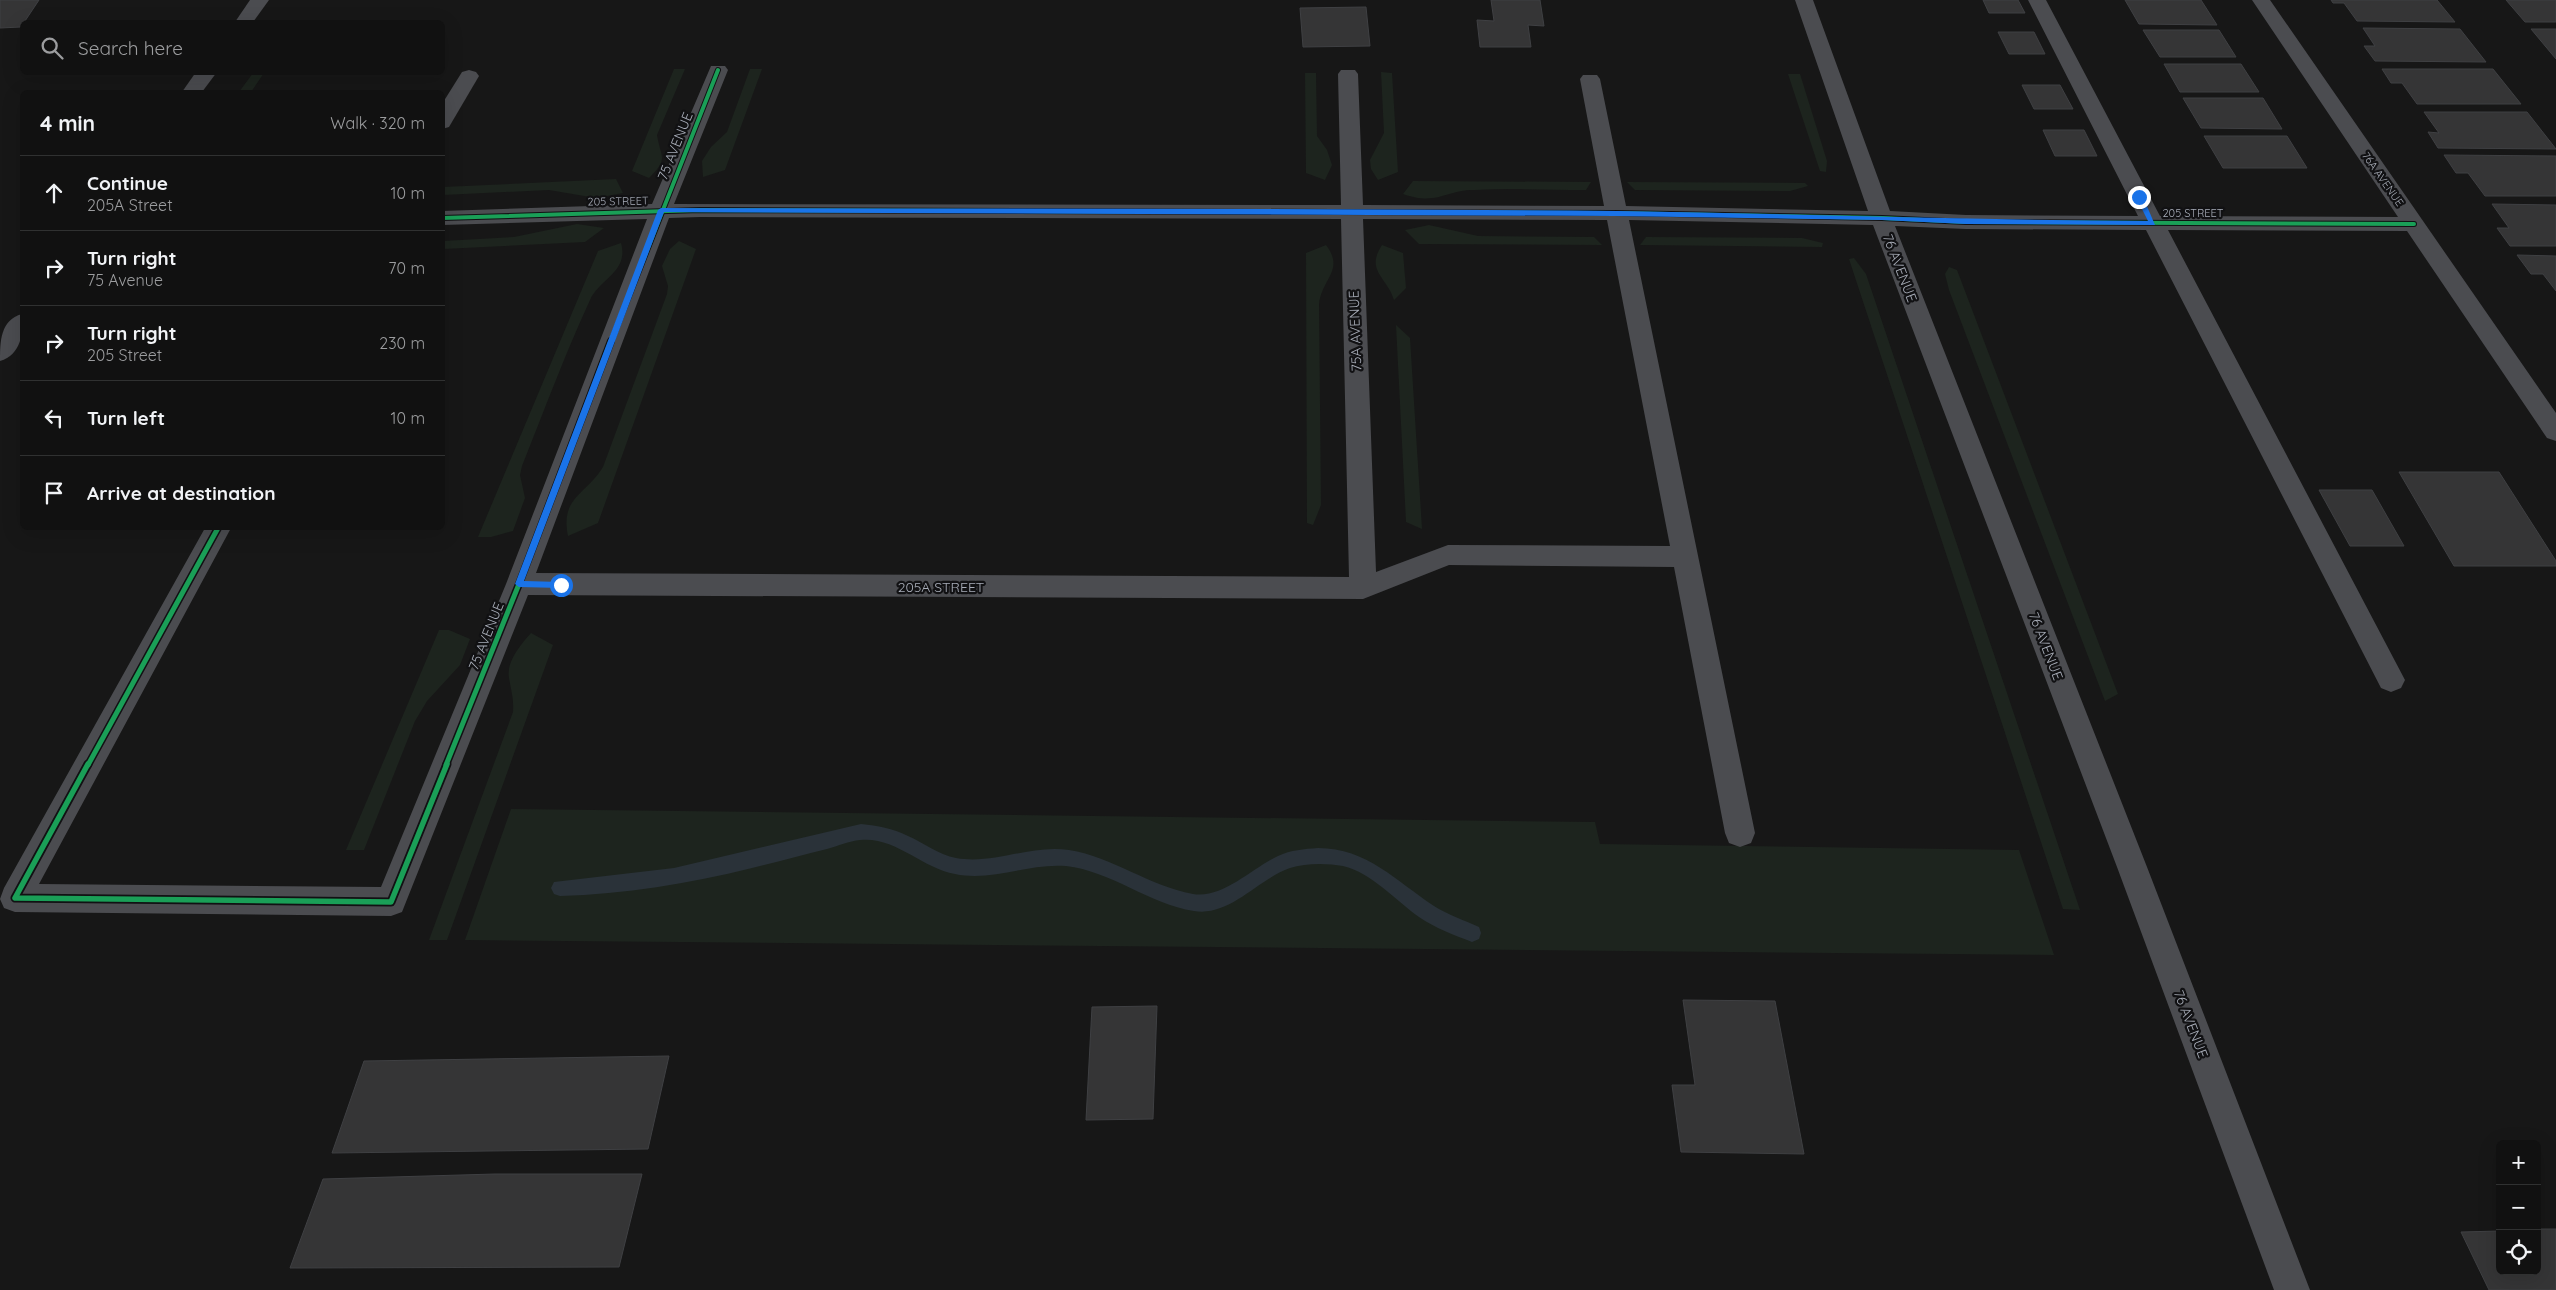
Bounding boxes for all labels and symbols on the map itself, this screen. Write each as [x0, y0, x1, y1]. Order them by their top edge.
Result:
street label: 75 AVENUE [653, 109, 697, 183]
street label: 76A AVENUE [2359, 149, 2407, 209]
route end [2128, 186, 2151, 209]
street label: 205 STREET [587, 193, 649, 209]
street label: 205 STREET [2163, 206, 2224, 220]
street label: 76 AVENUE [1879, 232, 1921, 305]
street label: 75A AVENUE [1345, 290, 1365, 372]
route start [550, 574, 573, 597]
street label: 205A STREET [898, 578, 984, 596]
street label: 75 AVENUE [464, 599, 508, 673]
street label: 76 AVENUE [2025, 610, 2067, 683]
street label: 76 AVENUE [2170, 988, 2212, 1061]

